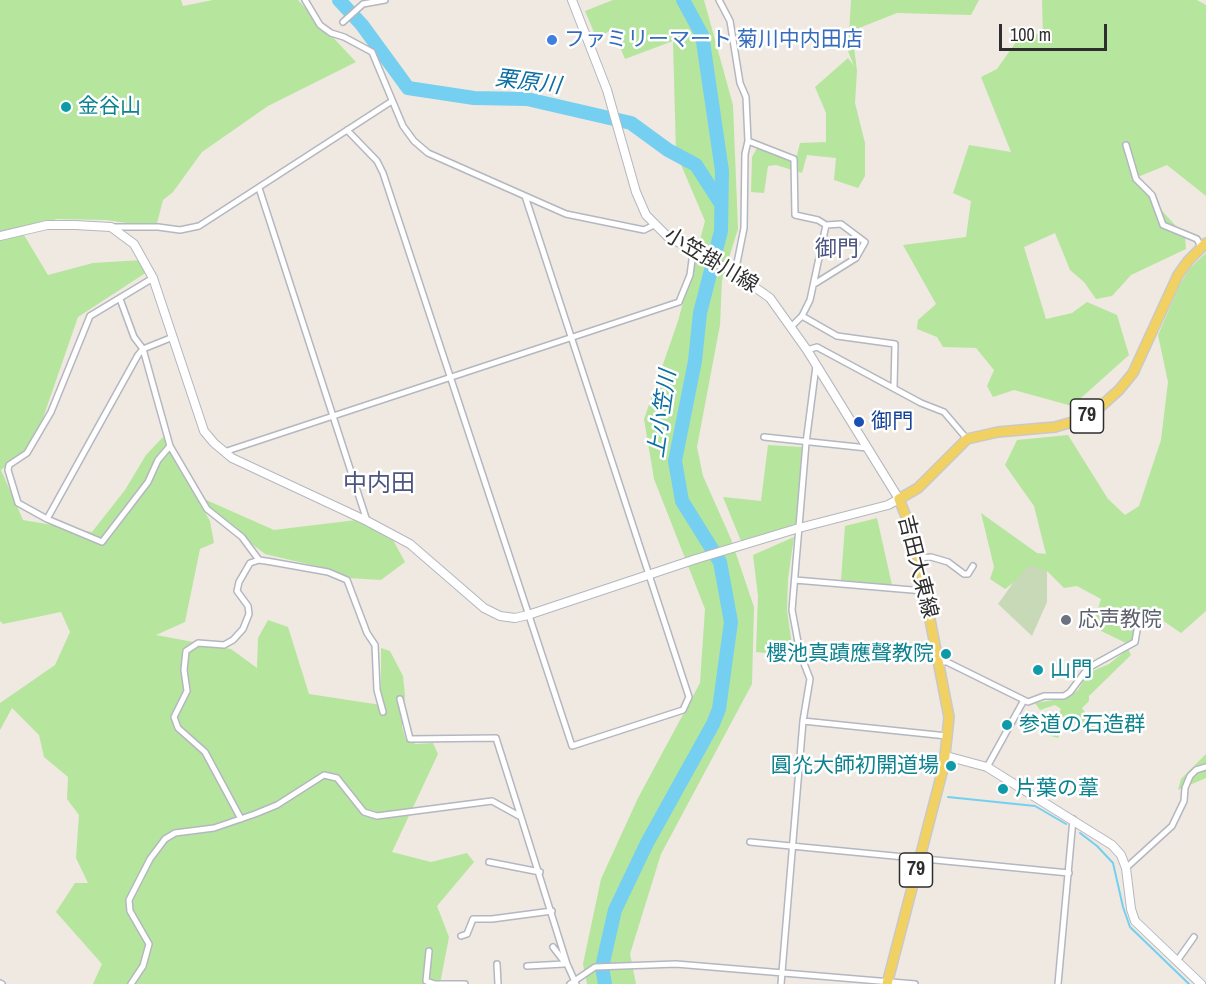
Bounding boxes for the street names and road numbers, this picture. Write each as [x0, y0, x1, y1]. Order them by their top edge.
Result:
street label: 小笠掛川線 [660, 223, 762, 299]
road number: 79 [1070, 399, 1104, 433]
street label: 吉田大東線 [892, 513, 942, 621]
road number: 79 [900, 853, 932, 887]

